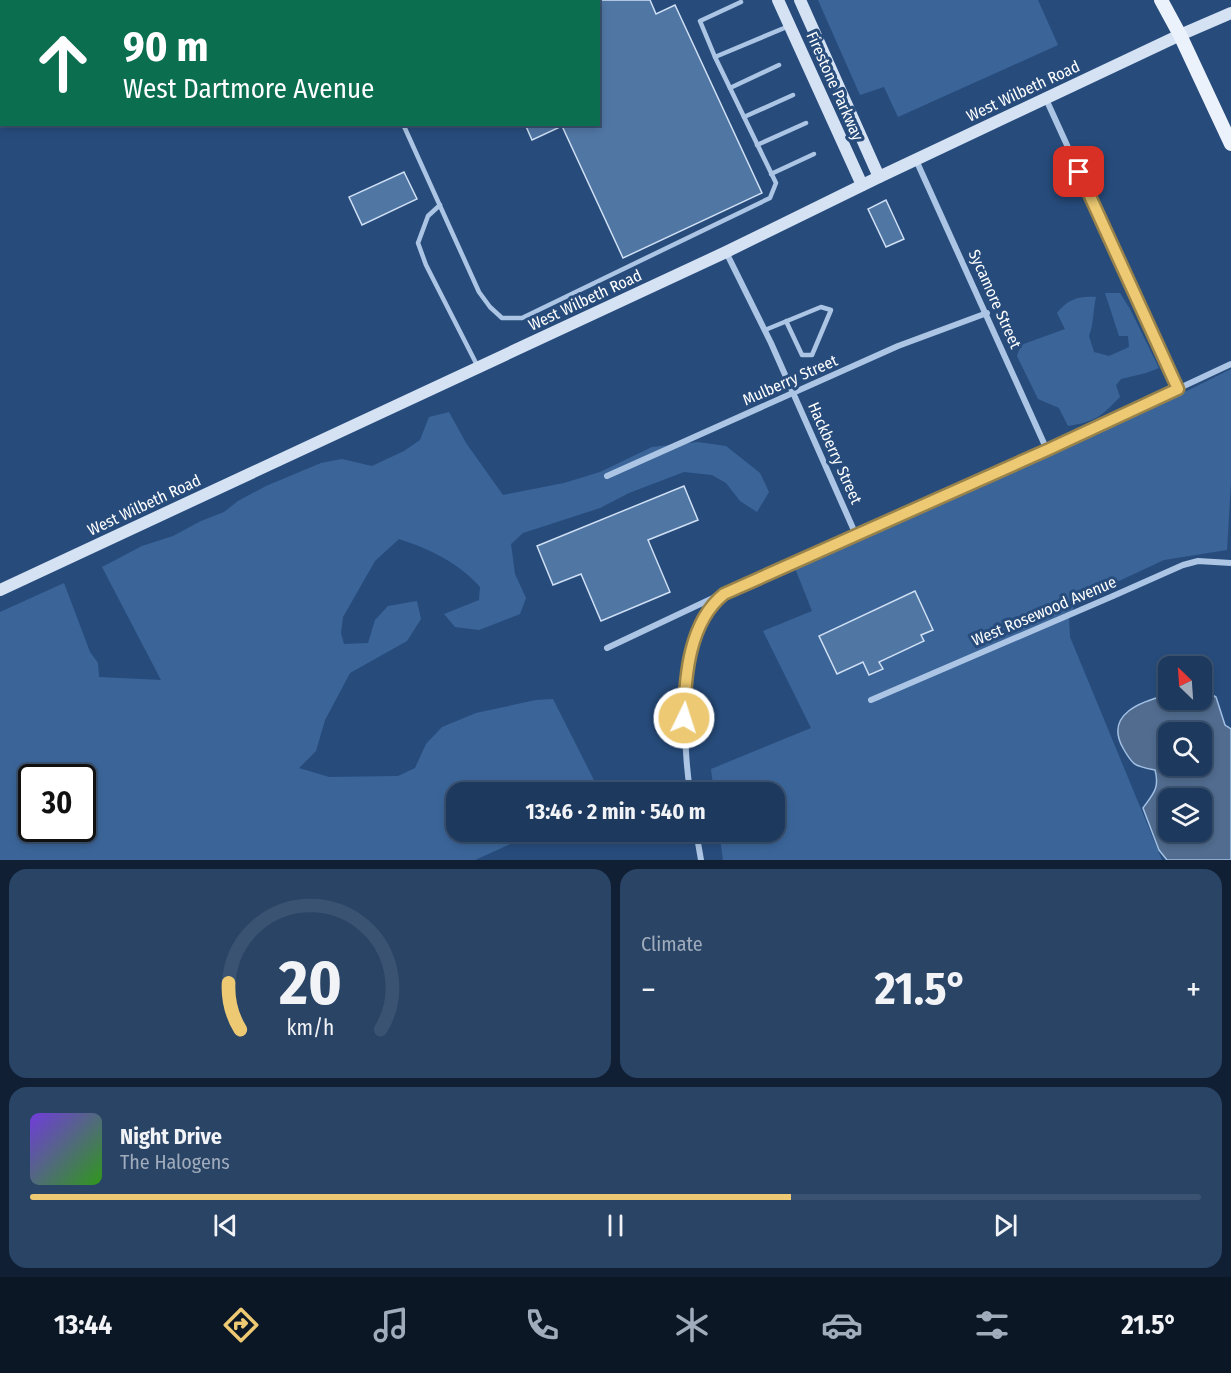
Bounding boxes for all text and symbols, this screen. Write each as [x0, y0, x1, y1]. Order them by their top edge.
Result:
text: 90 m [123, 22, 208, 72]
icon: ahead [24, 24, 102, 102]
street label: Firestone Parkway [802, 29, 868, 144]
street label: West Wilbeth Road [963, 56, 1083, 126]
text: West Dartmore Avenue [123, 73, 374, 105]
pin [1053, 146, 1104, 197]
icon: arrive [1062, 155, 1095, 188]
street label: Sycamore Street [965, 247, 1026, 352]
street label: West Wilbeth Road [525, 265, 645, 335]
street label: Mulberry Street [740, 350, 841, 409]
street label: Hackberry Street [804, 399, 866, 508]
street label: West Wilbeth Road [84, 470, 204, 540]
street label: West Rosewood Avenue [969, 572, 1119, 650]
north arrow [1158, 656, 1212, 710]
map controls [1158, 656, 1212, 842]
position arrow [652, 686, 716, 750]
button: search [1158, 722, 1212, 776]
speed limit sign: 30 [18, 764, 96, 842]
button: layers [1158, 788, 1212, 842]
text: 13:46 · 2 min · 540 m [525, 798, 706, 825]
text: Climate [641, 932, 703, 956]
text: 20 [278, 946, 341, 1021]
text: 21.5° [875, 962, 967, 1016]
text: − [641, 970, 656, 1010]
text: + [1186, 970, 1201, 1010]
text: km/h [286, 1016, 334, 1042]
text: Night Drive [120, 1123, 222, 1150]
text: The Halogens [120, 1150, 230, 1174]
icon: previous [209, 1209, 242, 1242]
icon: pause [599, 1209, 632, 1242]
icon: next [989, 1209, 1022, 1242]
icon: directions [220, 1304, 262, 1346]
icon: music [370, 1304, 412, 1346]
icon: phone [521, 1304, 563, 1346]
icon: climate [671, 1304, 713, 1346]
icon: car [821, 1304, 863, 1346]
icon: filters [971, 1304, 1013, 1346]
text: 13:44 [54, 1309, 112, 1341]
text: 21.5° [1121, 1309, 1177, 1341]

